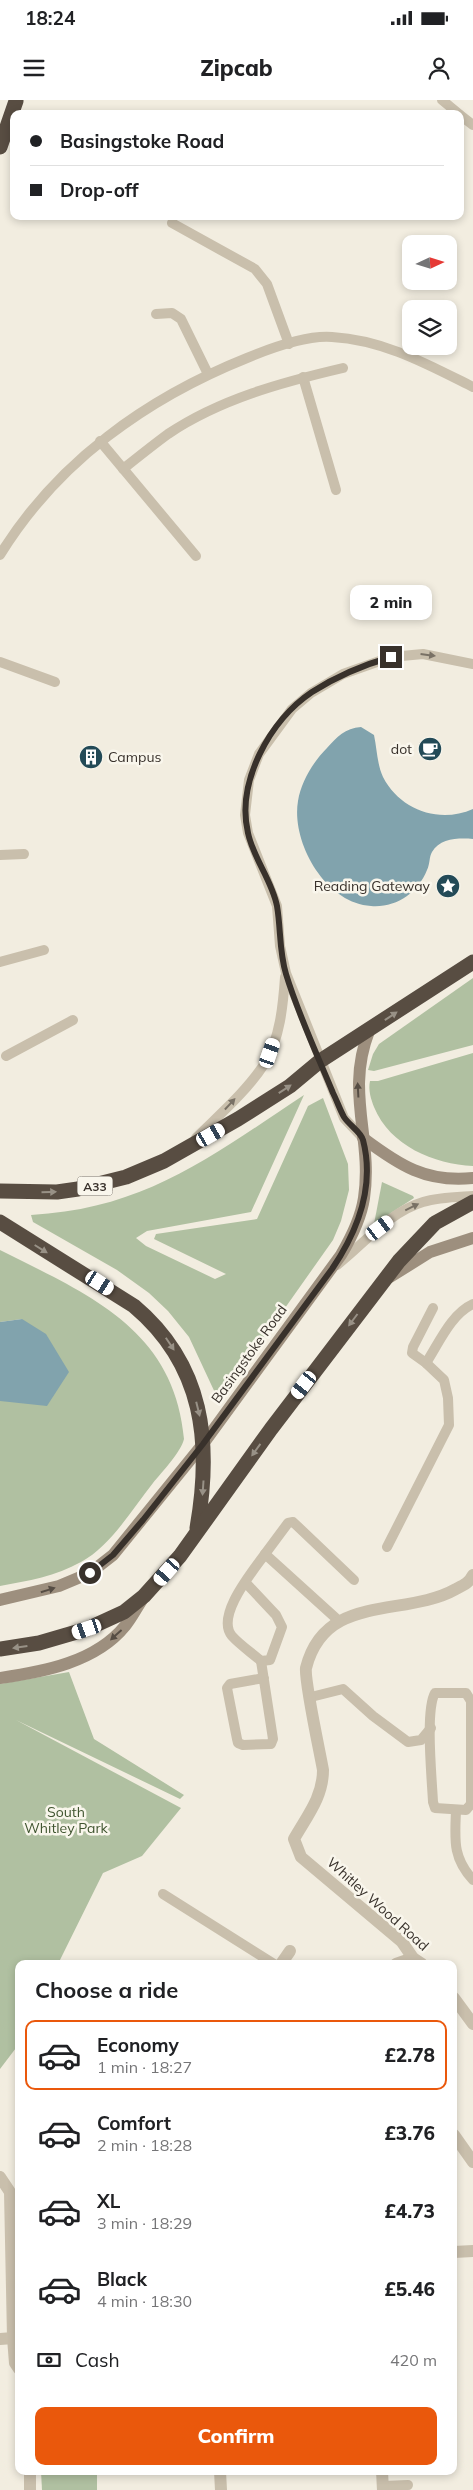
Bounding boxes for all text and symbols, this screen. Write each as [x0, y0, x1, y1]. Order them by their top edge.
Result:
text: 18:24 [25, 6, 75, 30]
icon: menu [20, 54, 48, 82]
text: Zipcab [200, 54, 273, 82]
icon: person [425, 54, 453, 82]
text: Basingstoke Road [60, 129, 224, 153]
text: Drop-off [60, 178, 138, 202]
north arrow [402, 235, 458, 290]
map controls [402, 235, 457, 355]
button: layers [402, 300, 457, 355]
callout: 2 min [350, 584, 432, 620]
text: 2 min [370, 592, 412, 612]
route end [380, 646, 402, 668]
one-way arrow [420, 651, 436, 659]
cafe icon: dot [417, 736, 443, 762]
place label: dot [391, 740, 412, 758]
building icon: Campus [78, 744, 104, 770]
place label: Campus [108, 748, 162, 766]
place icon: Reading Gateway [435, 873, 461, 899]
place label: Reading Gateway [314, 877, 431, 895]
one-way arrow [384, 1011, 397, 1021]
car [258, 1036, 281, 1070]
one-way arrow [354, 1082, 362, 1098]
one-way arrow [278, 1085, 291, 1094]
one-way arrow [224, 1098, 236, 1110]
car [194, 1121, 227, 1149]
road number: A33 [78, 1176, 112, 1196]
one-way arrow [41, 1188, 57, 1196]
one-way arrow [405, 1203, 419, 1211]
car [363, 1213, 396, 1243]
one-way arrow [34, 1244, 47, 1253]
car [83, 1269, 116, 1297]
street label: Basingstoke Road [207, 1301, 291, 1407]
one-way arrow [348, 1313, 358, 1327]
one-way arrow [165, 1338, 175, 1351]
car [288, 1369, 319, 1401]
one-way arrow [194, 1401, 202, 1416]
one-way arrow [250, 1443, 261, 1456]
one-way arrow [198, 1481, 206, 1497]
car [151, 1556, 182, 1588]
route start [79, 1562, 101, 1584]
one-way arrow [40, 1585, 55, 1593]
car [70, 1617, 103, 1641]
one-way arrow [110, 1629, 122, 1641]
one-way arrow [11, 1643, 27, 1651]
park label: South Whitley Park [24, 1803, 108, 1837]
street label: Whitley Wood Road [323, 1853, 433, 1955]
text: Choose a ride [35, 1976, 178, 2004]
icon: car [37, 2033, 82, 2078]
text: Economy [97, 2033, 179, 2057]
text: £2.78 [384, 2043, 435, 2067]
text: 1 min · 18:27 [97, 2057, 192, 2077]
icon: car [37, 2111, 82, 2156]
text: Comfort [97, 2111, 171, 2135]
text: £3.76 [384, 2121, 435, 2145]
text: 2 min · 18:28 [97, 2135, 192, 2155]
icon: car [37, 2189, 82, 2234]
text: XL [97, 2189, 120, 2213]
text: £4.73 [384, 2199, 435, 2223]
text: 3 min · 18:29 [97, 2213, 192, 2233]
icon: car [37, 2267, 82, 2312]
text: Black [97, 2267, 147, 2291]
text: £5.46 [384, 2277, 435, 2301]
text: 4 min · 18:30 [97, 2291, 192, 2311]
icon: cash [35, 2346, 63, 2374]
text: Cash [75, 2348, 120, 2372]
text: 420 m [390, 2350, 437, 2370]
button: Confirm [35, 2407, 437, 2465]

